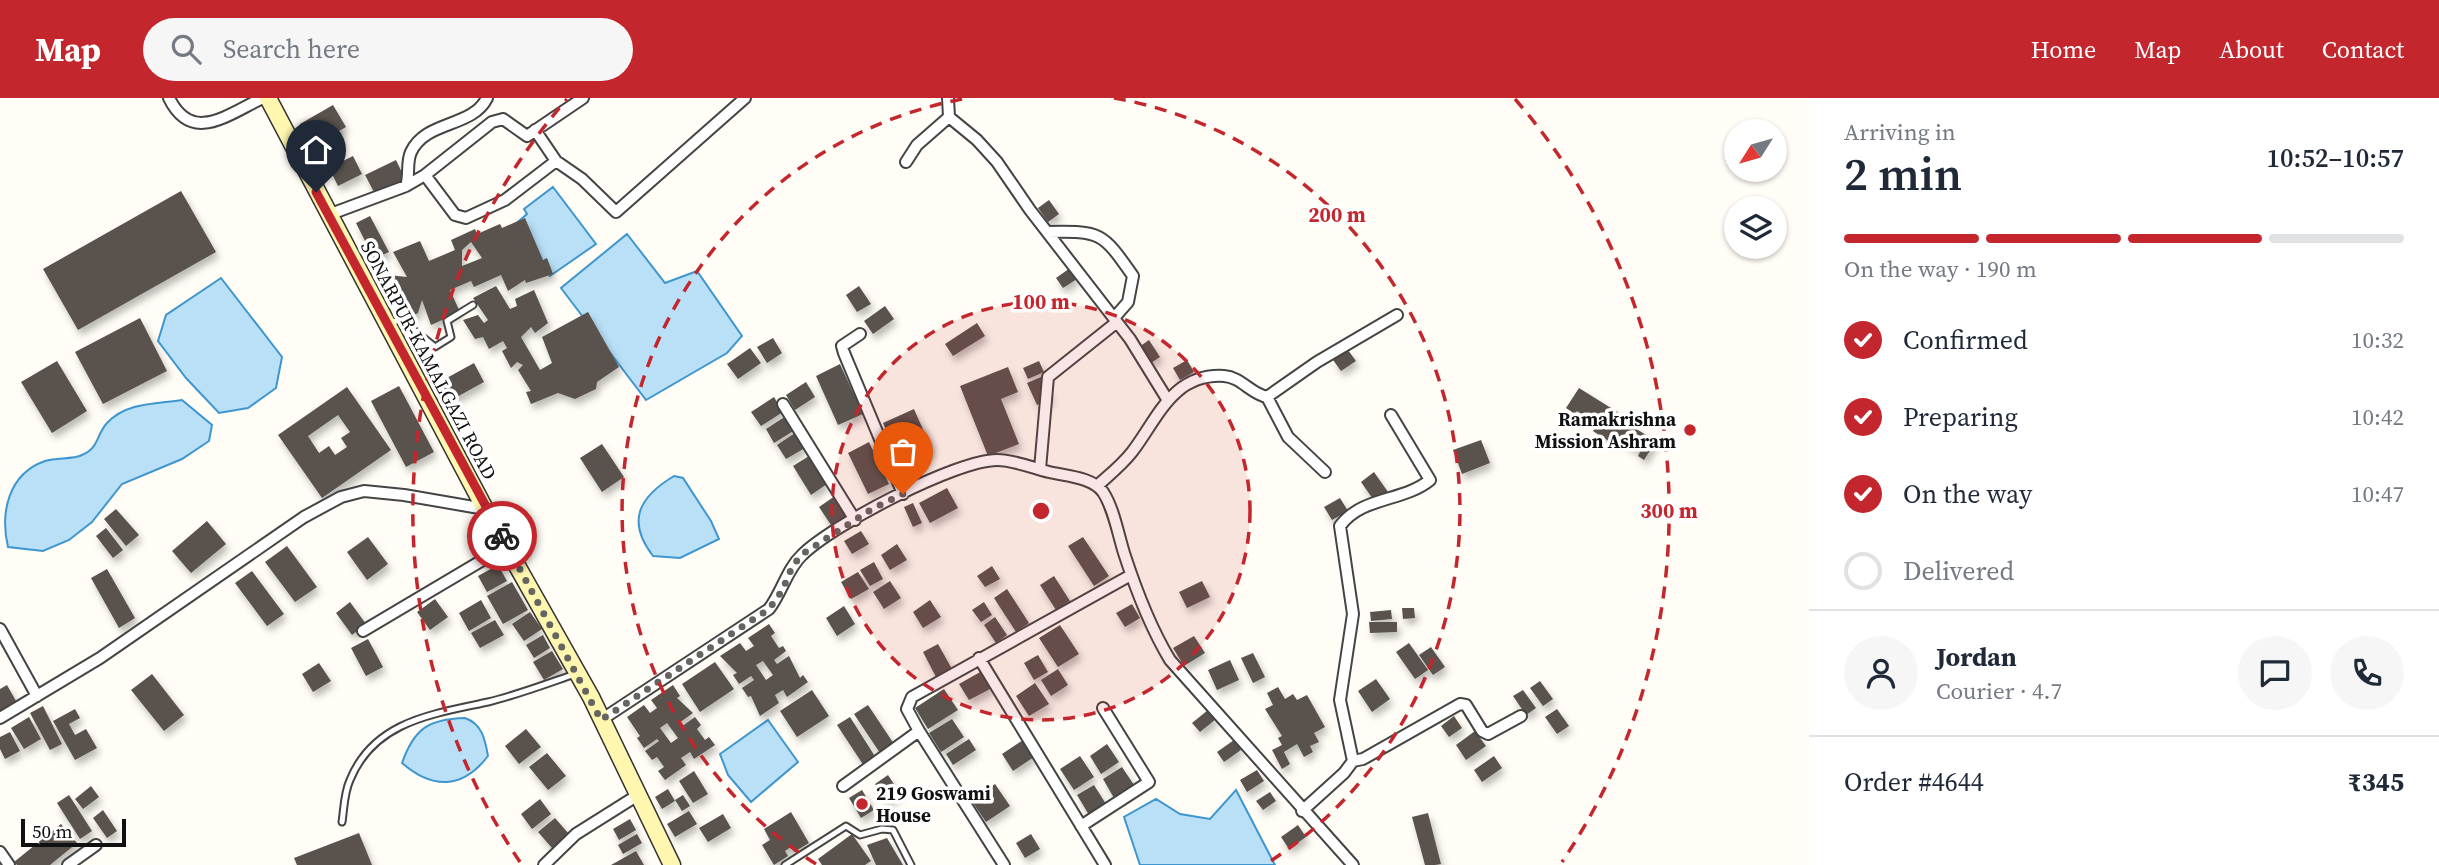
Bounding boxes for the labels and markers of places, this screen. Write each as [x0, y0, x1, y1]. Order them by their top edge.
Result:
pin [286, 120, 346, 192]
place label: Ramakrishna Mission Ashram [1535, 406, 1677, 454]
pin [873, 422, 933, 494]
marker: Ramakrishna Mission Ashram [1682, 422, 1698, 438]
centre of rings [1029, 499, 1053, 523]
place label: 219 Goswami House [876, 780, 991, 828]
marker: 219 Goswami House [854, 796, 870, 812]

